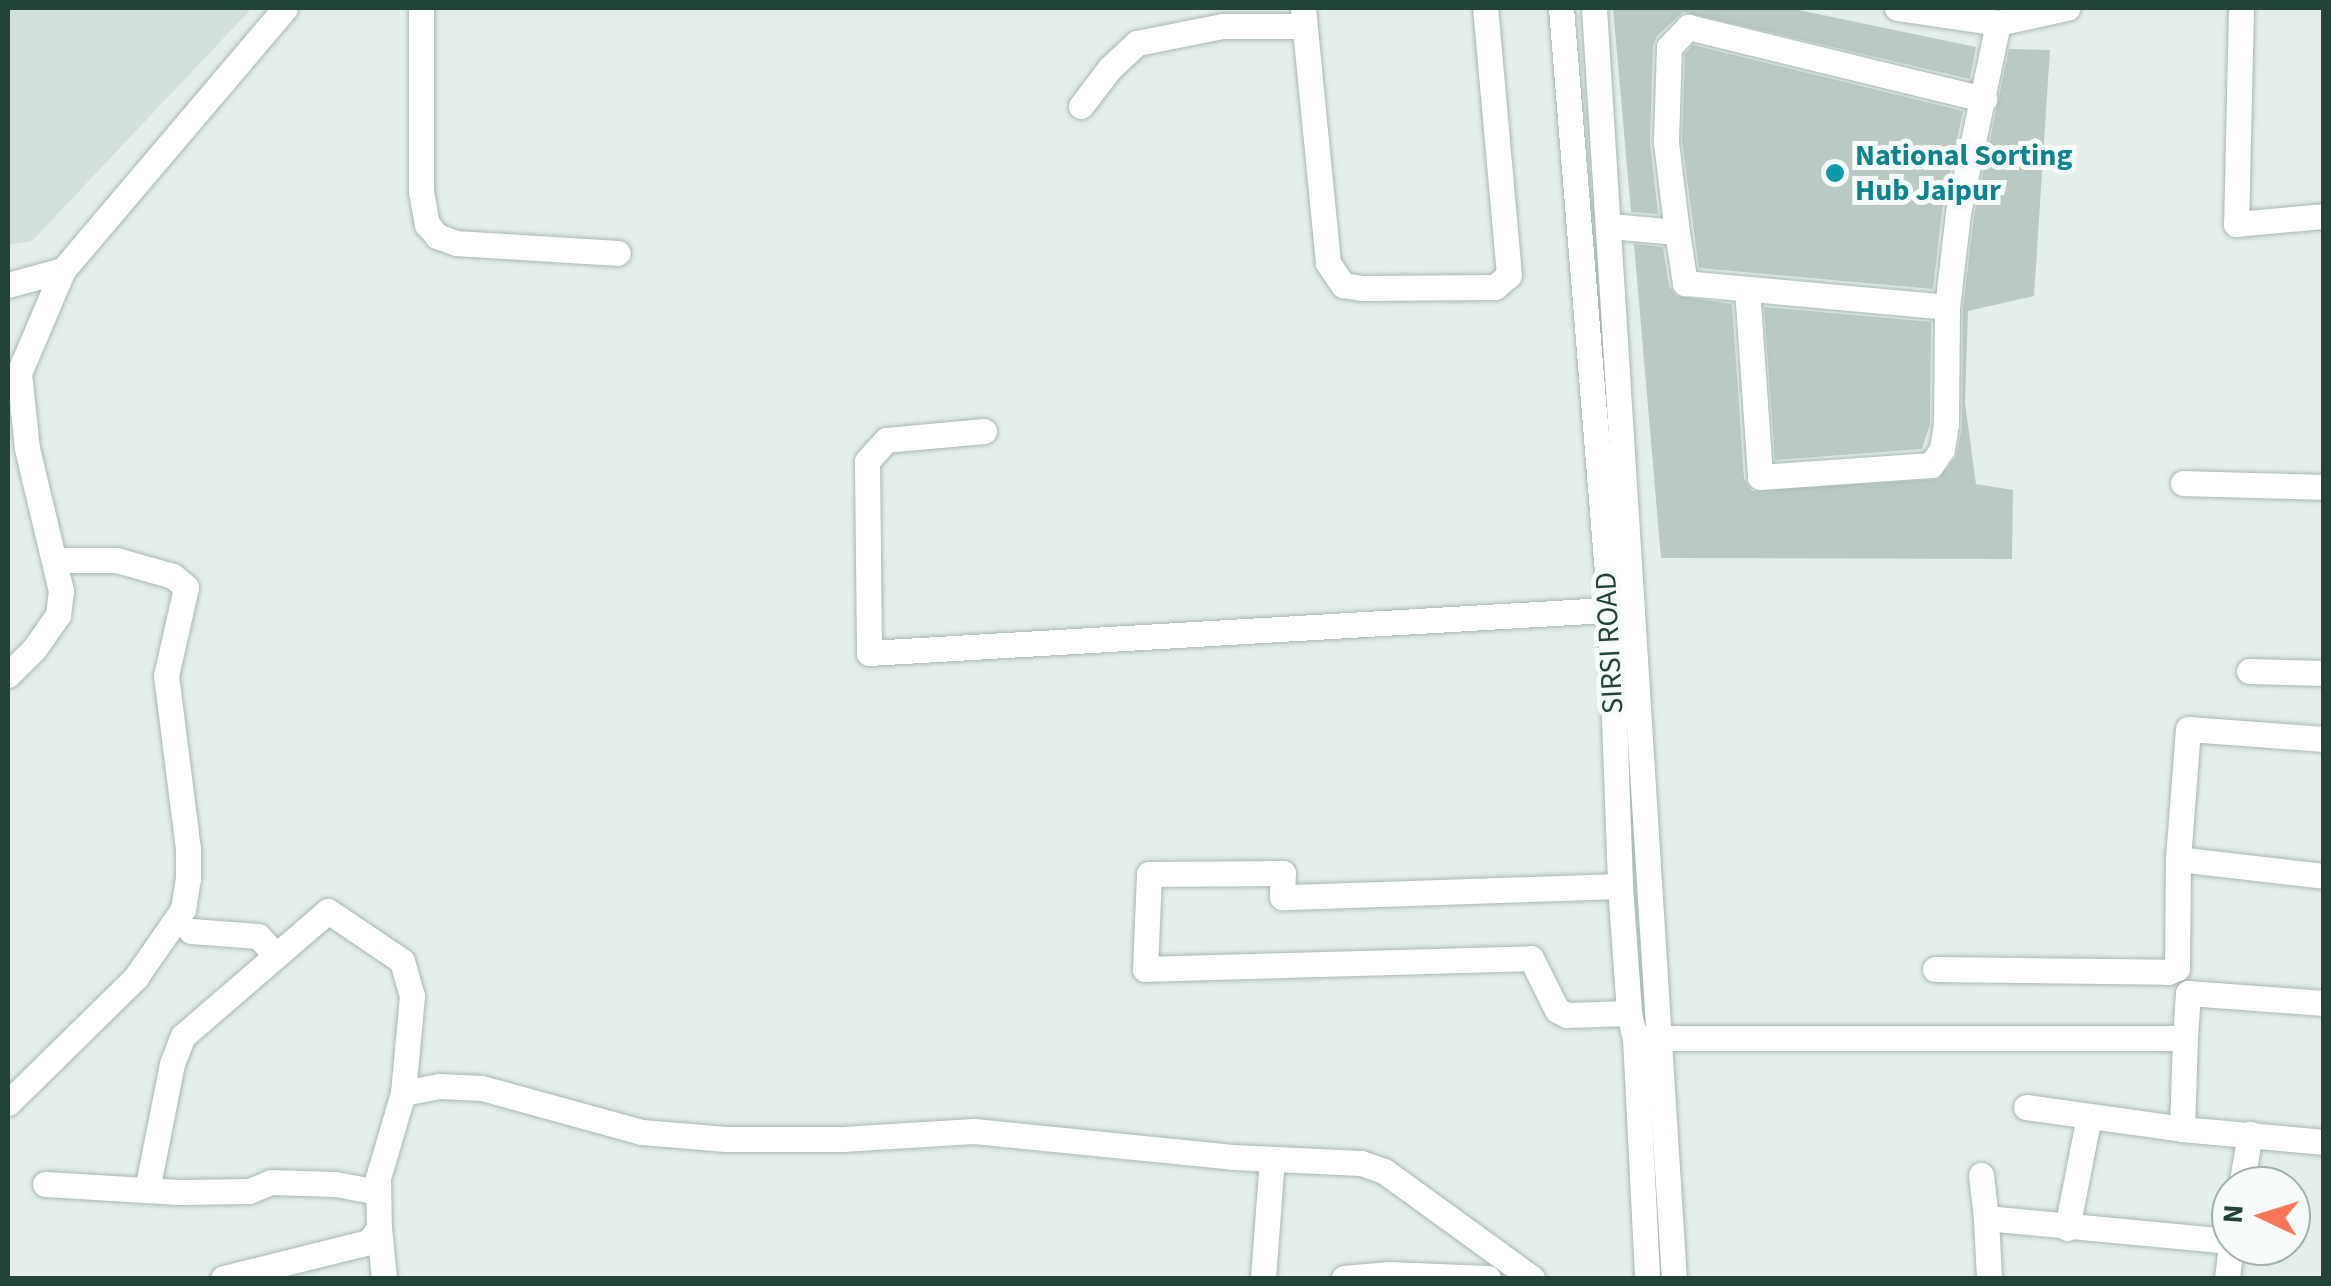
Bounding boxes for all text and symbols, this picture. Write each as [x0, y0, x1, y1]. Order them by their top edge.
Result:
place label: National Sorting Hub Jaipur [1855, 138, 2072, 208]
marker: National Sorting Hub Jaipur [1824, 162, 1846, 184]
street label: SIRSI ROAD [1588, 571, 1632, 715]
north arrow [2211, 1166, 2311, 1266]
text: N [2212, 1203, 2254, 1225]

